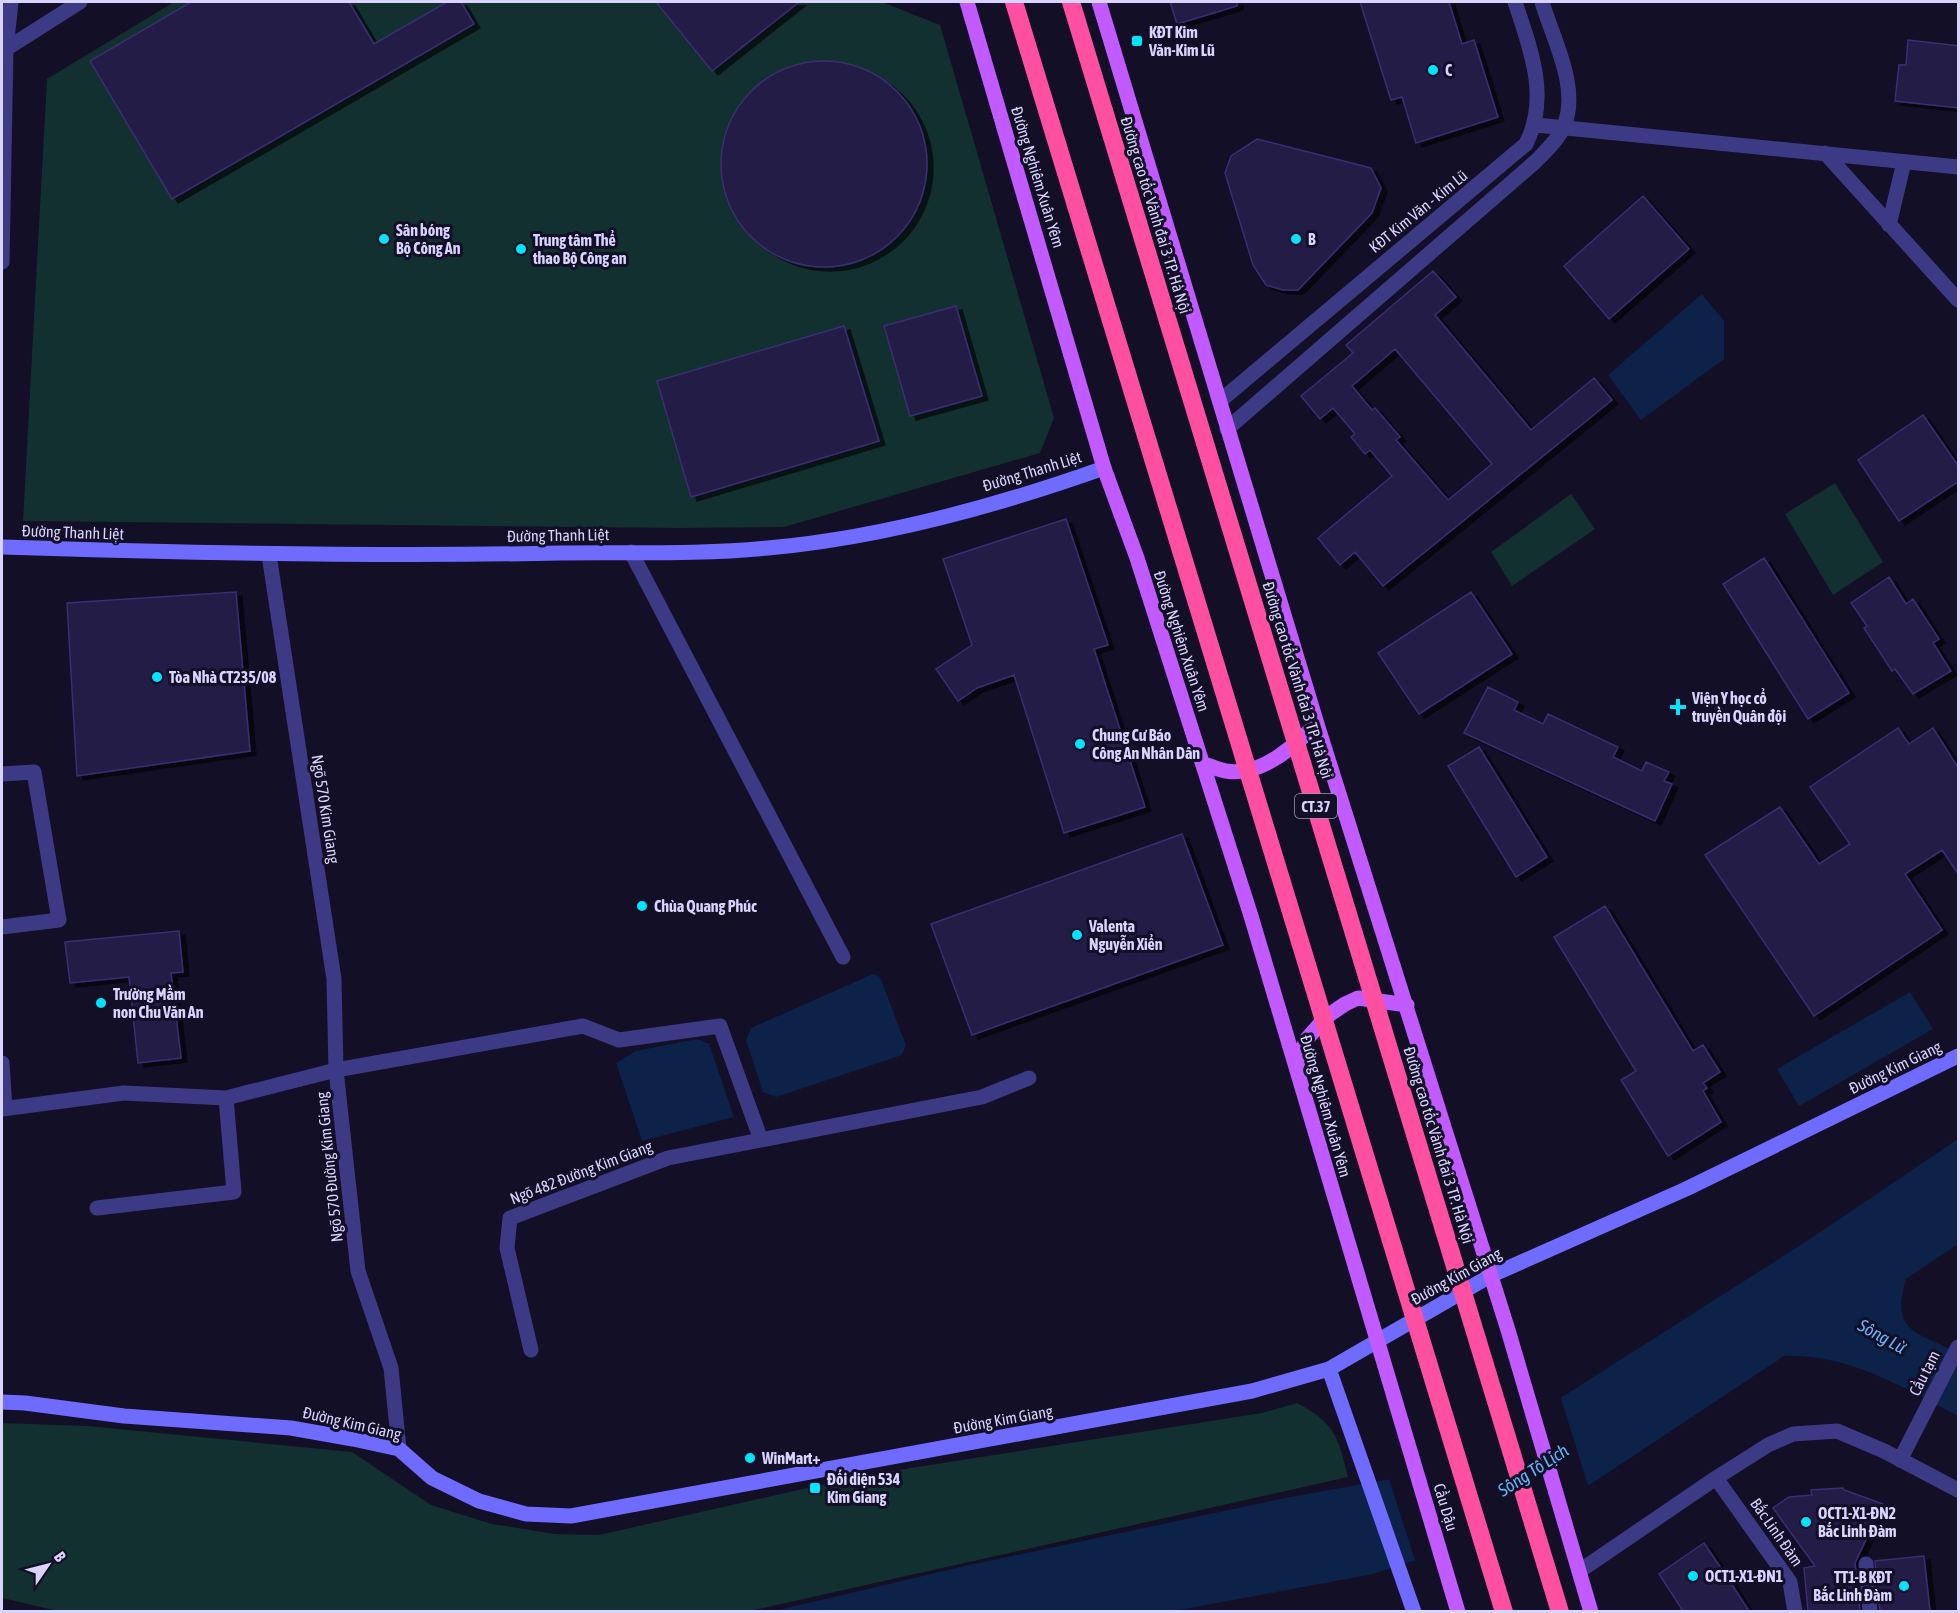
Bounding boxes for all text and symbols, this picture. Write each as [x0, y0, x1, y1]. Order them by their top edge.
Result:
place label: KĐT Kim Văn-Kim Lũ [1148, 23, 1215, 59]
marker: KĐT Kim Văn-Kim Lũ [1130, 34, 1144, 48]
place label: C [1445, 61, 1453, 79]
marker: C [1426, 63, 1440, 77]
street label: Đường Nghiêm Xuân Yêm [1007, 104, 1068, 250]
street label: Đường cao tốc Vành đai 3 TP. Hà Nội [1116, 114, 1196, 316]
street label: KĐT Kim Văn - Kim Lũ [1365, 166, 1471, 256]
place label: Sân bóng Bộ Công An [396, 221, 461, 257]
place label: Trung tâm Thể thao Bộ Công an [532, 230, 627, 267]
place label: B [1308, 230, 1316, 248]
marker: Sân bóng Bộ Công An [377, 232, 391, 246]
marker: B [1289, 232, 1303, 246]
marker: Trung tâm Thể thao Bộ Công an [514, 242, 528, 256]
street label: Đường Thanh Liệt [980, 447, 1084, 496]
street label: Đường Thanh Liệt [21, 521, 125, 544]
street label: Đường Thanh Liệt [507, 525, 610, 546]
street label: Đường Nghiêm Xuân Yêm [1150, 568, 1213, 714]
street label: Đường cao tốc Vành đai 3 TP. Hà Nội [1258, 579, 1338, 781]
place label: Tòa Nhà CT235/08 [169, 668, 277, 686]
marker: Tòa Nhà CT235/08 [150, 670, 164, 684]
place label: Viện Y học cổ truyền Quân đội [1691, 688, 1786, 725]
marker: Viện Y học cổ truyền Quân đội [1669, 698, 1687, 716]
place label: Chung Cư Báo Công An Nhân Dân [1092, 726, 1200, 762]
marker: Chung Cư Báo Công An Nhân Dân [1073, 737, 1087, 751]
street label: Ngõ 570 Kim Giang [308, 753, 344, 865]
road number: CT.37 [1295, 794, 1337, 818]
place label: Chùa Quang Phúc [654, 897, 757, 915]
marker: Chùa Quang Phúc [635, 899, 649, 913]
place label: Valenta Nguyễn Xiển [1088, 917, 1163, 953]
marker: Valenta Nguyễn Xiển [1070, 928, 1084, 942]
place label: Trường Mầm non Chu Văn An [113, 984, 204, 1021]
marker: Trường Mầm non Chu Văn An [94, 996, 108, 1010]
street label: Đường Nghiêm Xuân Yêm [1296, 1033, 1355, 1179]
street label: Đường Kim Giang [1846, 1037, 1945, 1098]
street label: Đường cao tốc Vành đai 3 TP. Hà Nội [1399, 1044, 1479, 1246]
street label: Ngõ 570 Đường Kim Giang [312, 1091, 347, 1243]
street label: Ngõ 482 Đường Kim Giang [507, 1137, 655, 1208]
street label: Đường Kim Giang [1408, 1244, 1505, 1309]
water label: Sông Lừ [1854, 1314, 1911, 1358]
street label: Cầu tạm [1904, 1347, 1943, 1399]
street label: Đường Kim Giang [952, 1401, 1054, 1438]
street label: Đường Kim Giang [301, 1403, 403, 1444]
water label: Sông Tô Lịch [1493, 1439, 1572, 1501]
place label: WinMart+ [761, 1449, 821, 1467]
marker: WinMart+ [743, 1451, 757, 1465]
place label: Đối diện 534 Kim Giang [827, 1469, 901, 1506]
marker: Đối diện 534 Kim Giang [808, 1481, 822, 1495]
street label: Cầu Dậu [1430, 1481, 1463, 1533]
street label: Bắc Linh Đàm [1747, 1495, 1807, 1569]
place label: OCT1-X1-ĐN2 Bắc Linh Đàm [1818, 1504, 1897, 1540]
marker: OCT1-X1-ĐN2 Bắc Linh Đàm [1799, 1515, 1813, 1529]
north arrow [18, 1535, 78, 1595]
text: B [51, 1548, 70, 1565]
place label: OCT1-X1-ĐN1 [1705, 1567, 1784, 1585]
place label: TT1-B KĐT Bắc Linh Đàm [1813, 1568, 1893, 1604]
marker: OCT1-X1-ĐN1 [1686, 1569, 1700, 1583]
marker: TT1-B KĐT Bắc Linh Đàm [1897, 1579, 1911, 1593]

